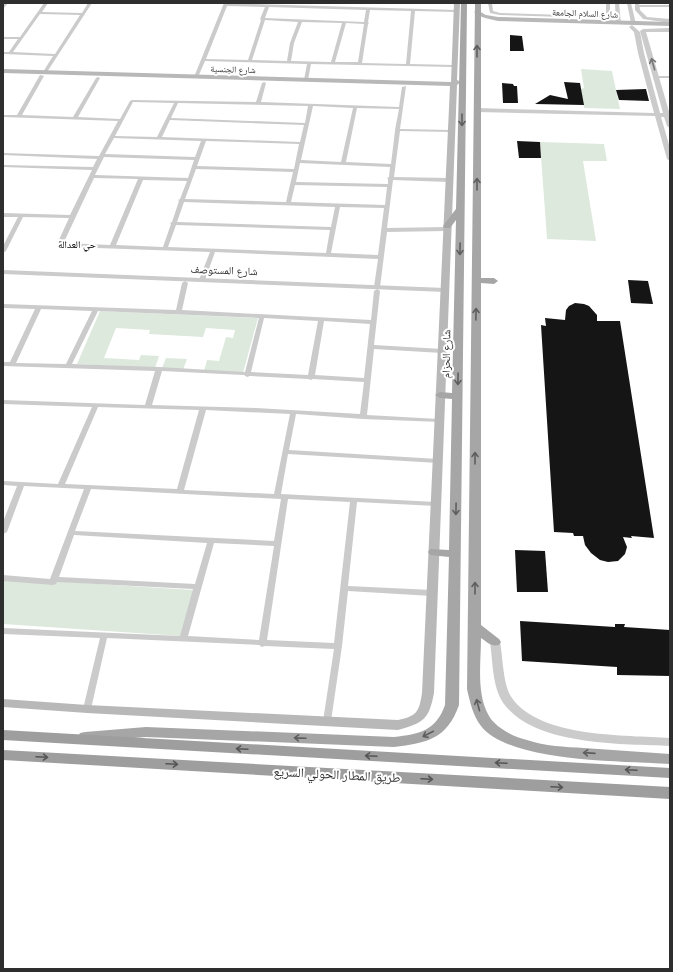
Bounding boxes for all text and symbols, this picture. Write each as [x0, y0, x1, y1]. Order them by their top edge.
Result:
street label: شارع السلام الجامعة [552, 6, 618, 22]
one-way arrow [473, 45, 481, 58]
one-way arrow [649, 58, 656, 71]
street label: شارع الجنسية [210, 63, 256, 76]
one-way arrow [458, 113, 466, 126]
one-way arrow [473, 178, 481, 191]
district label: حي العدالة [58, 238, 97, 252]
one-way arrow [456, 242, 464, 255]
street label: شارع المستوصف [190, 262, 258, 278]
one-way arrow [472, 308, 480, 321]
street label: شارع الحزام [439, 330, 453, 378]
one-way arrow [454, 372, 462, 385]
one-way arrow [471, 452, 479, 465]
one-way arrow [452, 502, 460, 515]
one-way arrow [471, 582, 479, 595]
one-way arrow [474, 699, 481, 712]
one-way arrow [422, 731, 434, 738]
one-way arrow [294, 735, 307, 742]
one-way arrow [236, 745, 249, 752]
one-way arrow [583, 750, 596, 757]
one-way arrow [365, 752, 378, 760]
one-way arrow [35, 753, 48, 760]
one-way arrow [495, 760, 508, 767]
one-way arrow [165, 761, 178, 768]
street label: طريق المطار الحولي السريع [273, 763, 401, 789]
one-way arrow [625, 767, 638, 774]
one-way arrow [420, 775, 433, 783]
one-way arrow [550, 783, 563, 790]

